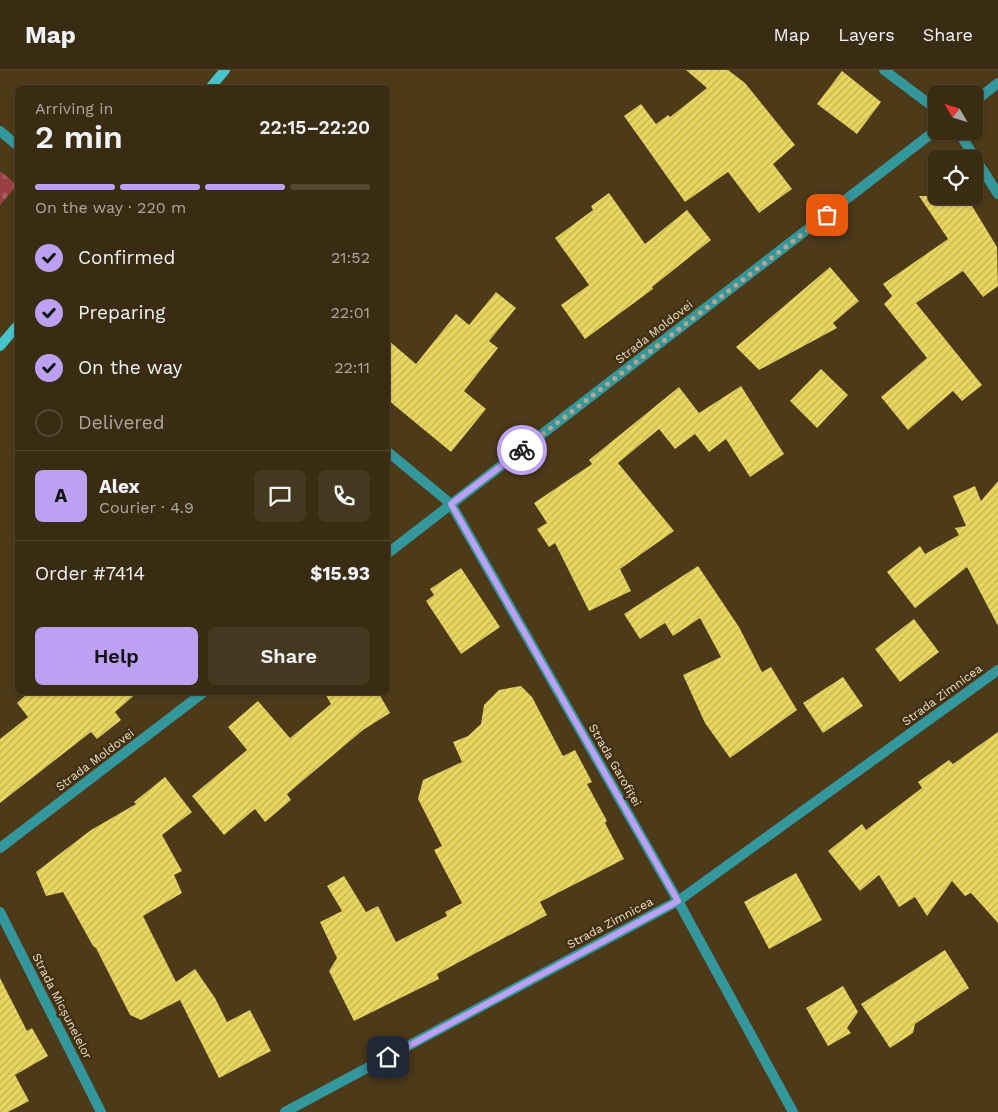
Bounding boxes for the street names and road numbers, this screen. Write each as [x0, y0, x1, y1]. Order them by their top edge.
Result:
street label: Strada Moldovei [612, 297, 696, 367]
street label: Strada Zimnicea [899, 661, 985, 729]
street label: Strada Garofiței [586, 721, 644, 809]
street label: Strada Moldovei [53, 726, 137, 794]
street label: Strada Zimnicea [564, 894, 656, 952]
street label: Strada Micșunelelor [29, 951, 95, 1061]

